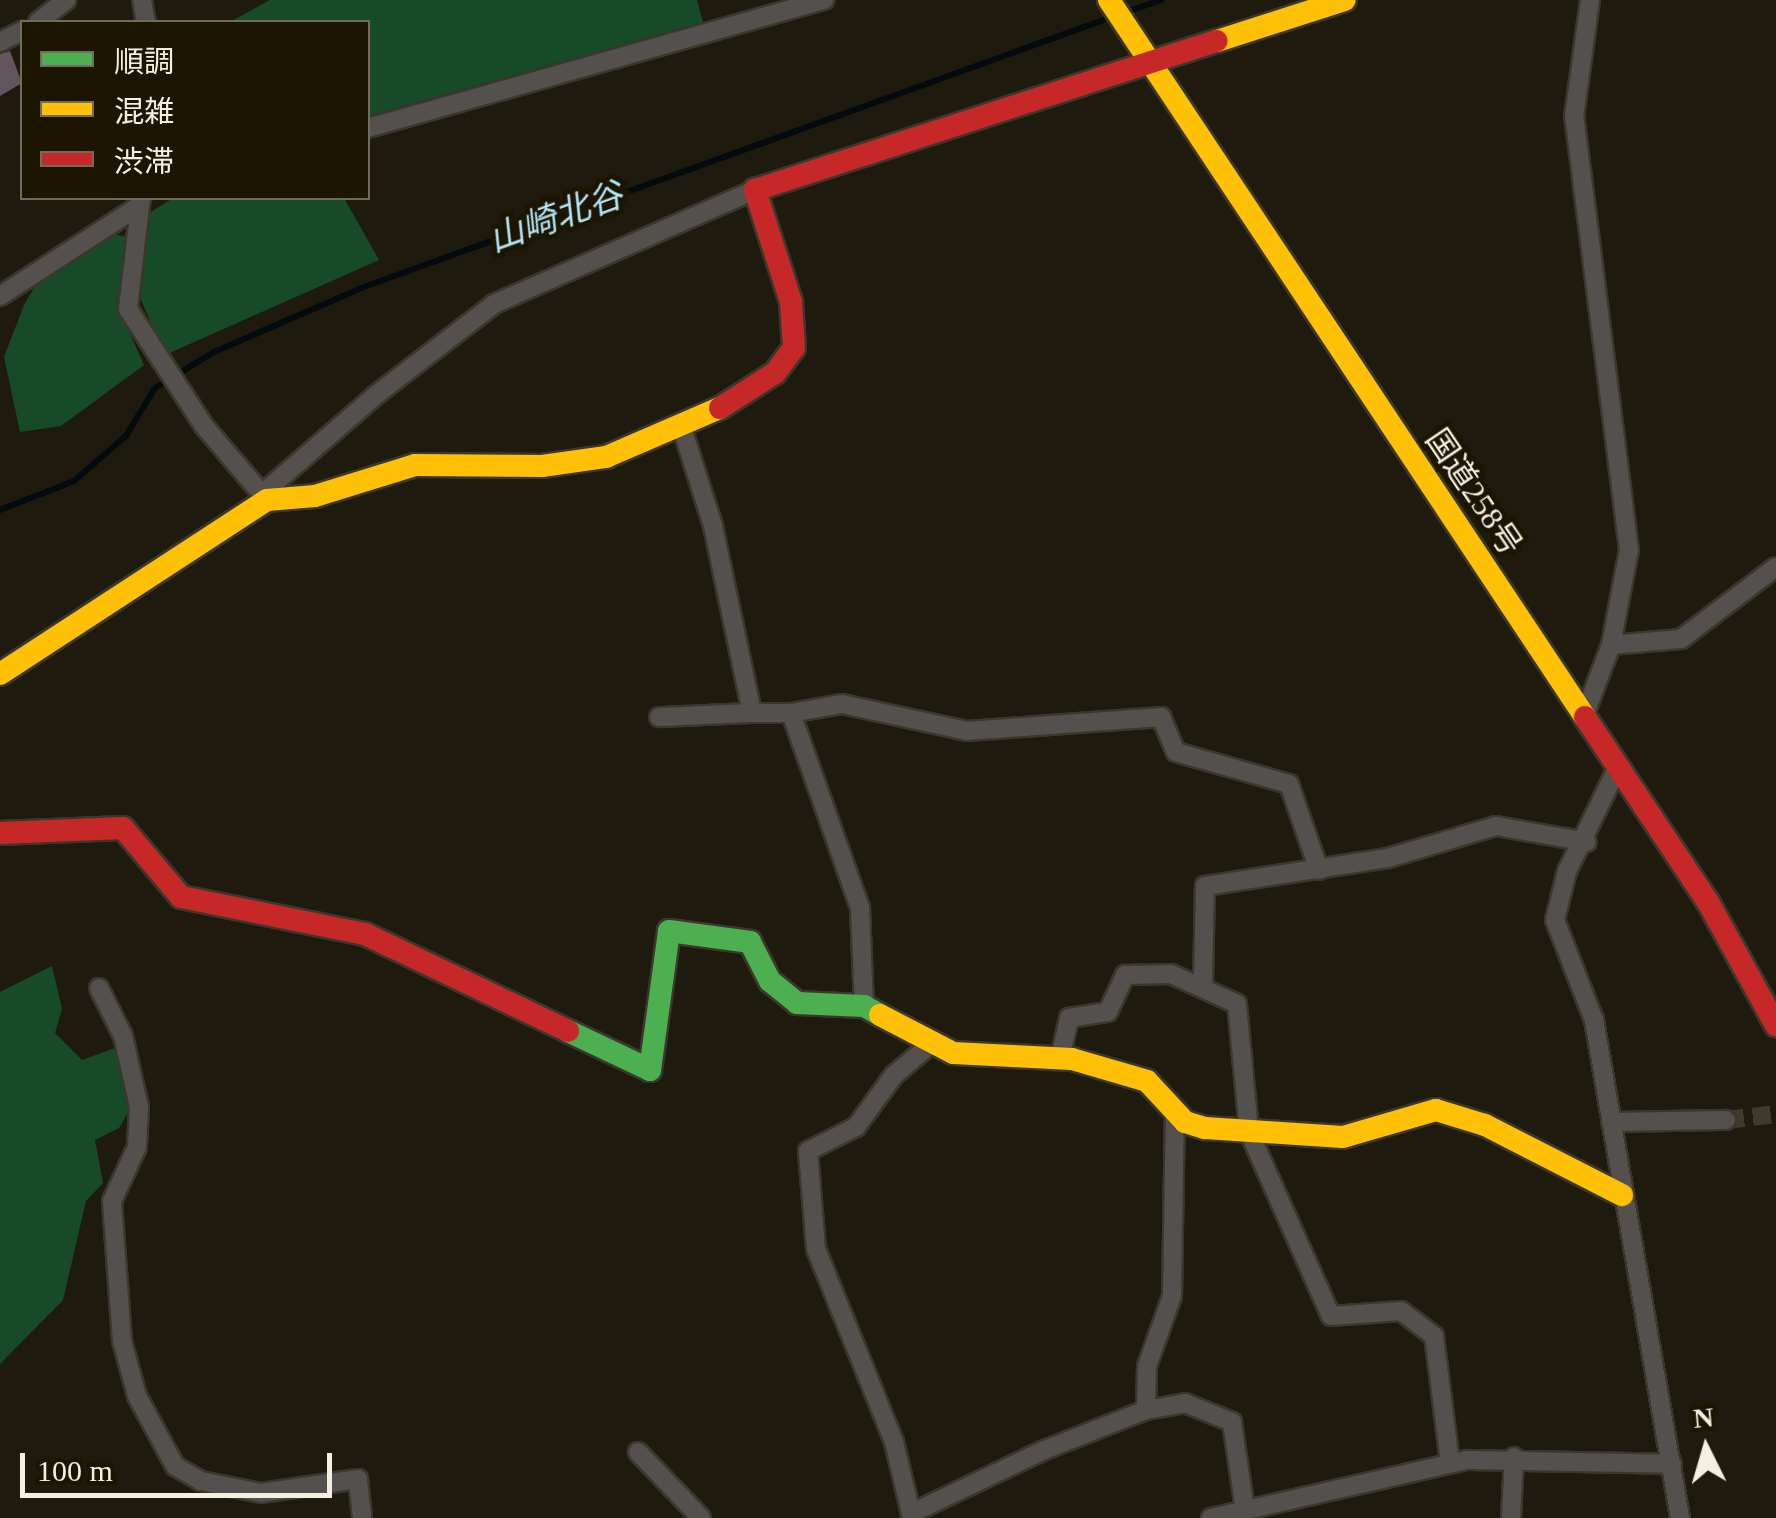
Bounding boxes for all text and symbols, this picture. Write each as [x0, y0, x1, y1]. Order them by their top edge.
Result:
legend [20, 20, 370, 200]
text: 順調 [114, 45, 174, 78]
text: 混雑 [114, 95, 174, 128]
text: 渋滞 [114, 145, 174, 178]
water label: 山崎北谷 [483, 174, 629, 262]
street label: 国道258号 [1418, 422, 1530, 562]
north arrow [1656, 1398, 1756, 1498]
text: N [1692, 1401, 1715, 1434]
scale bar [25, 1433, 338, 1495]
text: 100 m [37, 1454, 113, 1487]

